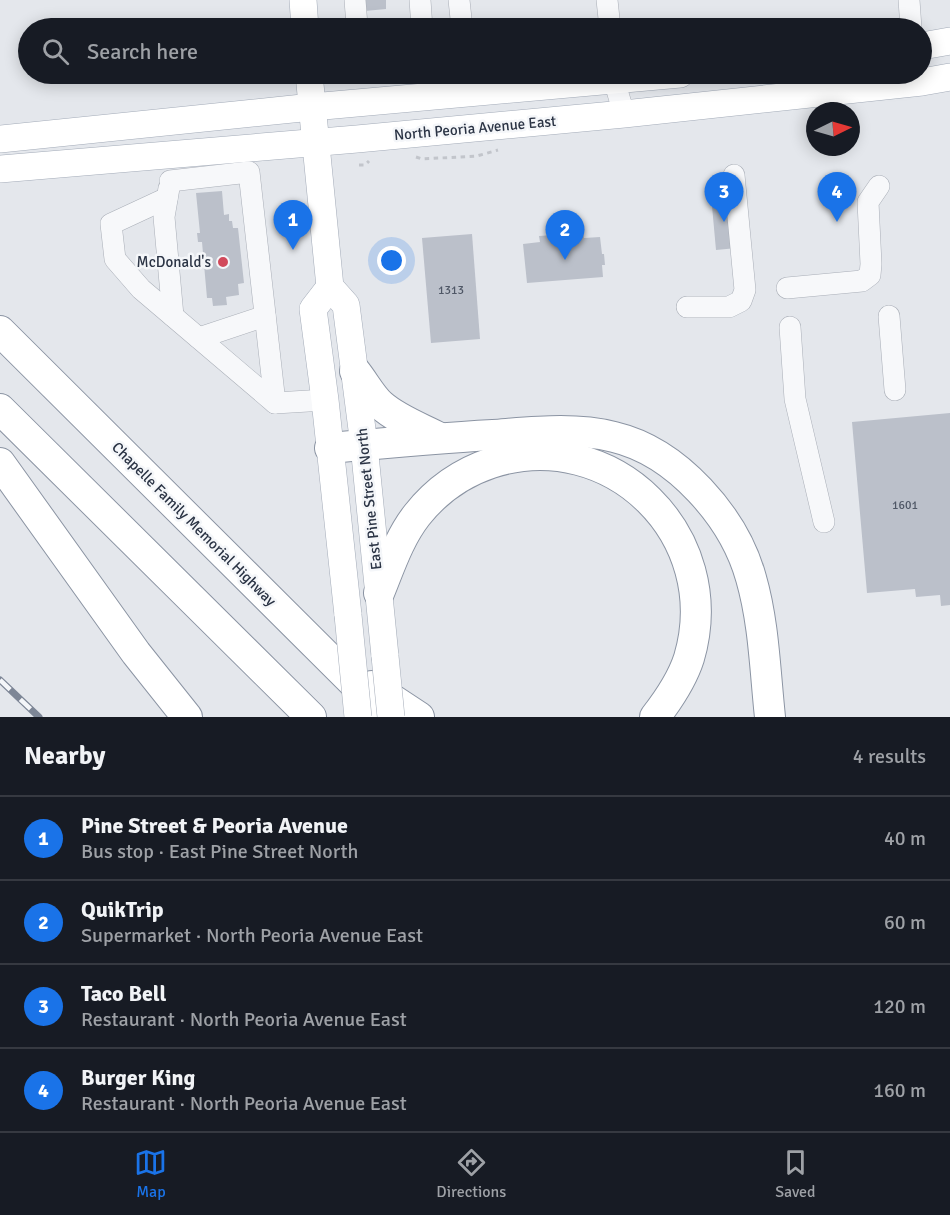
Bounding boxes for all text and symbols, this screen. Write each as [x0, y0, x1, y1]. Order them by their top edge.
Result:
search box [18, 18, 932, 84]
icon: search [39, 35, 72, 68]
text: Search here [87, 38, 198, 65]
north arrow [806, 102, 860, 156]
street label: North Peoria Avenue East [393, 112, 557, 144]
pin: 3 [704, 172, 744, 222]
pin: 4 [818, 172, 856, 222]
pin: 1 [274, 200, 312, 250]
pin: 2 [546, 210, 584, 260]
your location [377, 246, 406, 275]
place label: McDonald's [137, 253, 211, 271]
marker: McDonald's [216, 255, 230, 269]
house number: 1313 [438, 283, 464, 298]
street label: East Pine Street North [353, 427, 385, 571]
street label: Chapelle Family Memorial Highway [108, 438, 280, 610]
house number: 1601 [892, 498, 918, 513]
text: Nearby [24, 740, 105, 772]
text: 4 results [853, 744, 926, 769]
text: Pine Street & Peoria Avenue [81, 812, 348, 839]
text: 1 [38, 826, 49, 851]
text: 40 m [884, 826, 926, 851]
text: Bus stop · East Pine Street North [81, 839, 358, 864]
text: QuikTrip [81, 896, 164, 923]
text: 2 [38, 910, 49, 935]
text: 60 m [884, 910, 926, 935]
text: Supermarket · North Peoria Avenue East [81, 923, 423, 948]
text: Taco Bell [81, 980, 166, 1007]
text: 3 [38, 994, 49, 1019]
text: 120 m [873, 994, 926, 1019]
text: Restaurant · North Peoria Avenue East [81, 1007, 407, 1032]
text: Burger King [81, 1064, 195, 1091]
text: 4 [38, 1078, 49, 1103]
text: 160 m [873, 1078, 926, 1103]
text: Restaurant · North Peoria Avenue East [81, 1091, 407, 1116]
tab: Map [134, 1146, 167, 1202]
tab: Directions [436, 1146, 506, 1202]
tab: Saved [775, 1146, 816, 1202]

